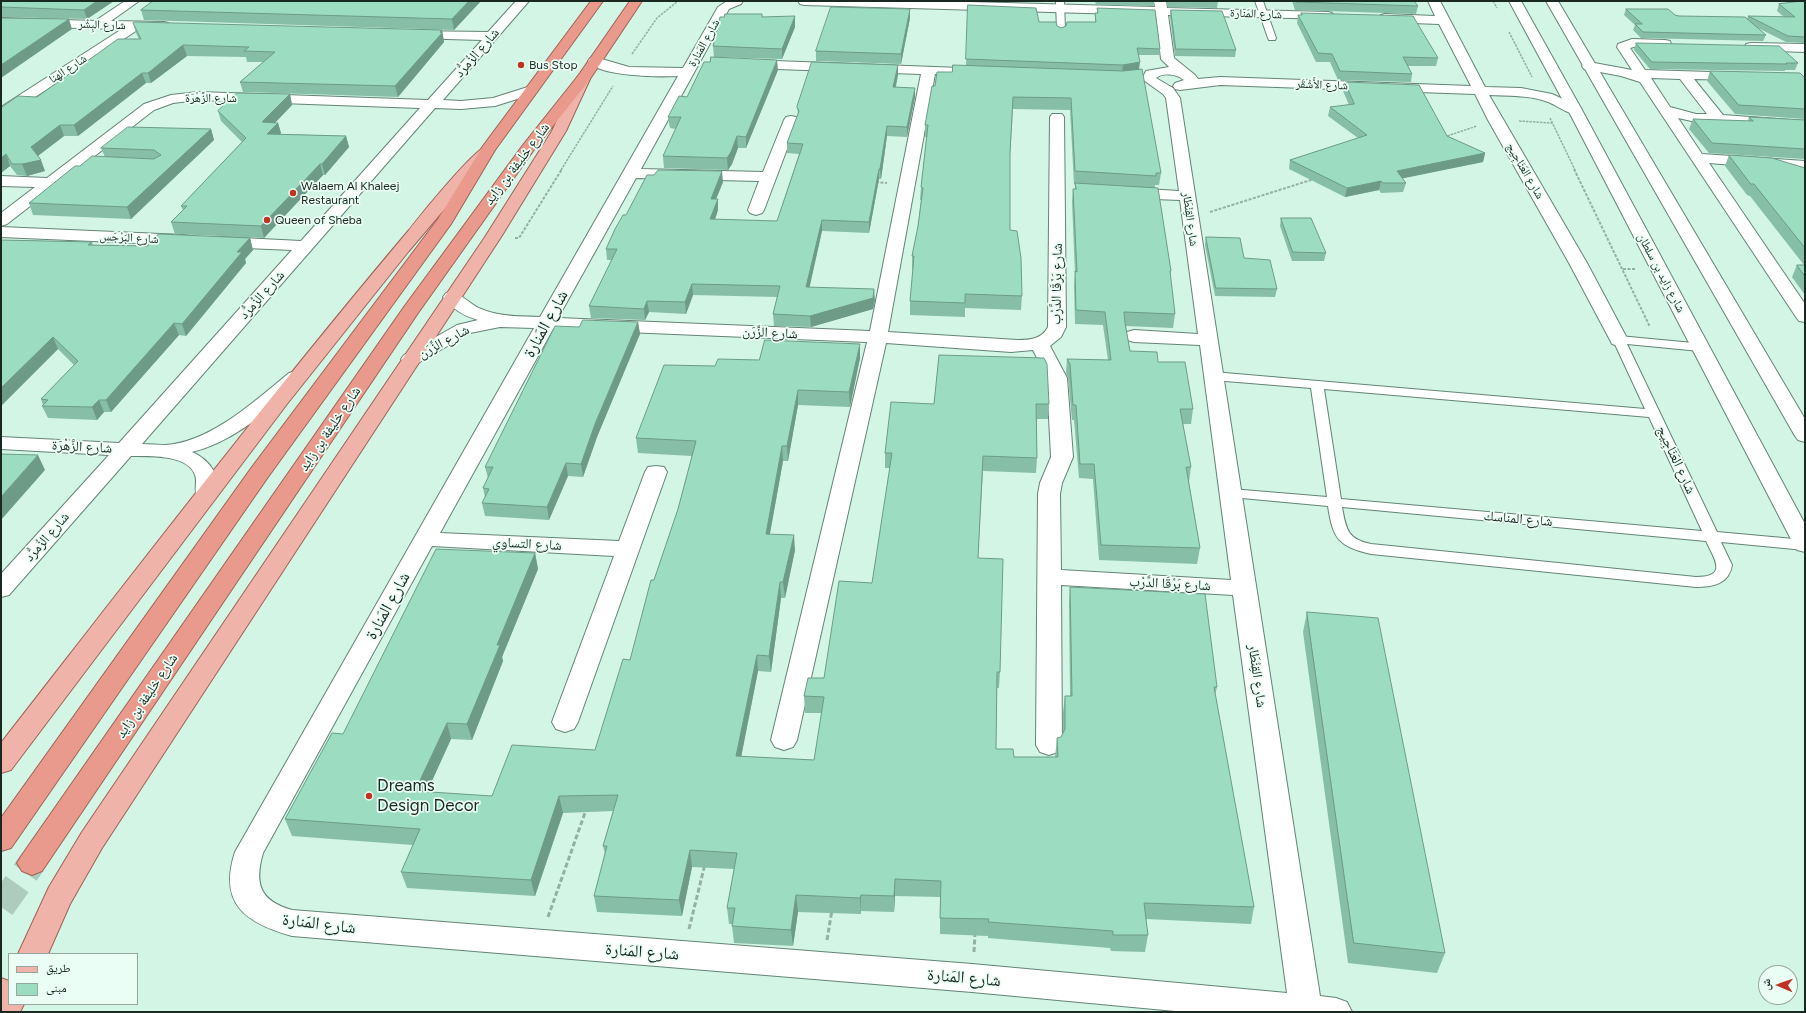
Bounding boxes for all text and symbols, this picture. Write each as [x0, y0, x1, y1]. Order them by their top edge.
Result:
street label: شارع المَنارة [1230, 6, 1282, 22]
street label: شارع البِشْر [78, 17, 126, 33]
street label: شارع المَنارة [685, 17, 723, 69]
street label: شارع الزُمرُّد [451, 25, 503, 81]
street label: شارع الهنا [46, 51, 90, 87]
place label: Bus Stop [529, 58, 578, 72]
marker: Bus Stop [516, 60, 526, 70]
street label: شارع الأَشْقَر [1296, 77, 1348, 93]
street label: شارع الزَّهْرَة [185, 91, 237, 105]
street label: شارع خليفة بن زايد [481, 120, 553, 208]
street label: شارع العَنَاجِيج [1503, 140, 1547, 202]
place label: Walaem Al Khaleej Restaurant [301, 179, 399, 207]
marker: Walaem Al Khaleej Restaurant [288, 188, 298, 198]
street label: شارع القِنْطَار [1179, 191, 1201, 247]
place label: Queen of Sheba [275, 213, 362, 227]
marker: Queen of Sheba [262, 215, 272, 225]
street label: شارع البَرْجَس [99, 229, 159, 247]
street label: شارع زايد بن سلطان [1634, 231, 1688, 315]
street label: شارع بَرْقَا الدَّرْب [1048, 243, 1066, 325]
street label: شارع الزُمرُّد [236, 267, 288, 323]
street label: شارع المَنارة [519, 287, 573, 361]
street label: شارع الزِّرَن [415, 322, 473, 362]
street label: شارع الزِّرَن [742, 323, 798, 343]
street label: شارع خليفة بن زايد [296, 384, 364, 474]
street label: شارع العَنَاجِيج [1653, 423, 1699, 497]
street label: شارع الزَّهْرَة [51, 437, 113, 457]
street label: شارع المناسك [1483, 508, 1553, 530]
street label: شارع الزُمرُّد [21, 509, 73, 565]
street label: شارع التساوي [492, 534, 562, 554]
street label: شارع المَنارة [361, 569, 415, 643]
street label: شارع بَرْقَا الدَّرْب [1129, 573, 1211, 595]
street label: شارع القِنْطَار [1244, 643, 1270, 709]
street label: شارع خليفة بن زايد [113, 651, 181, 741]
place label: Dreams Design Decor [377, 776, 479, 816]
marker: Dreams Design Decor [364, 791, 374, 801]
street label: شارع المَنارة [281, 909, 357, 939]
street label: شارع المَنارة [604, 939, 680, 965]
legend [8, 953, 138, 1005]
text: طريق [46, 961, 71, 975]
street label: شارع المَنارة [926, 965, 1002, 991]
north arrow [1758, 965, 1798, 1005]
text: ش [1760, 979, 1773, 991]
text: مبنى [46, 981, 67, 995]

